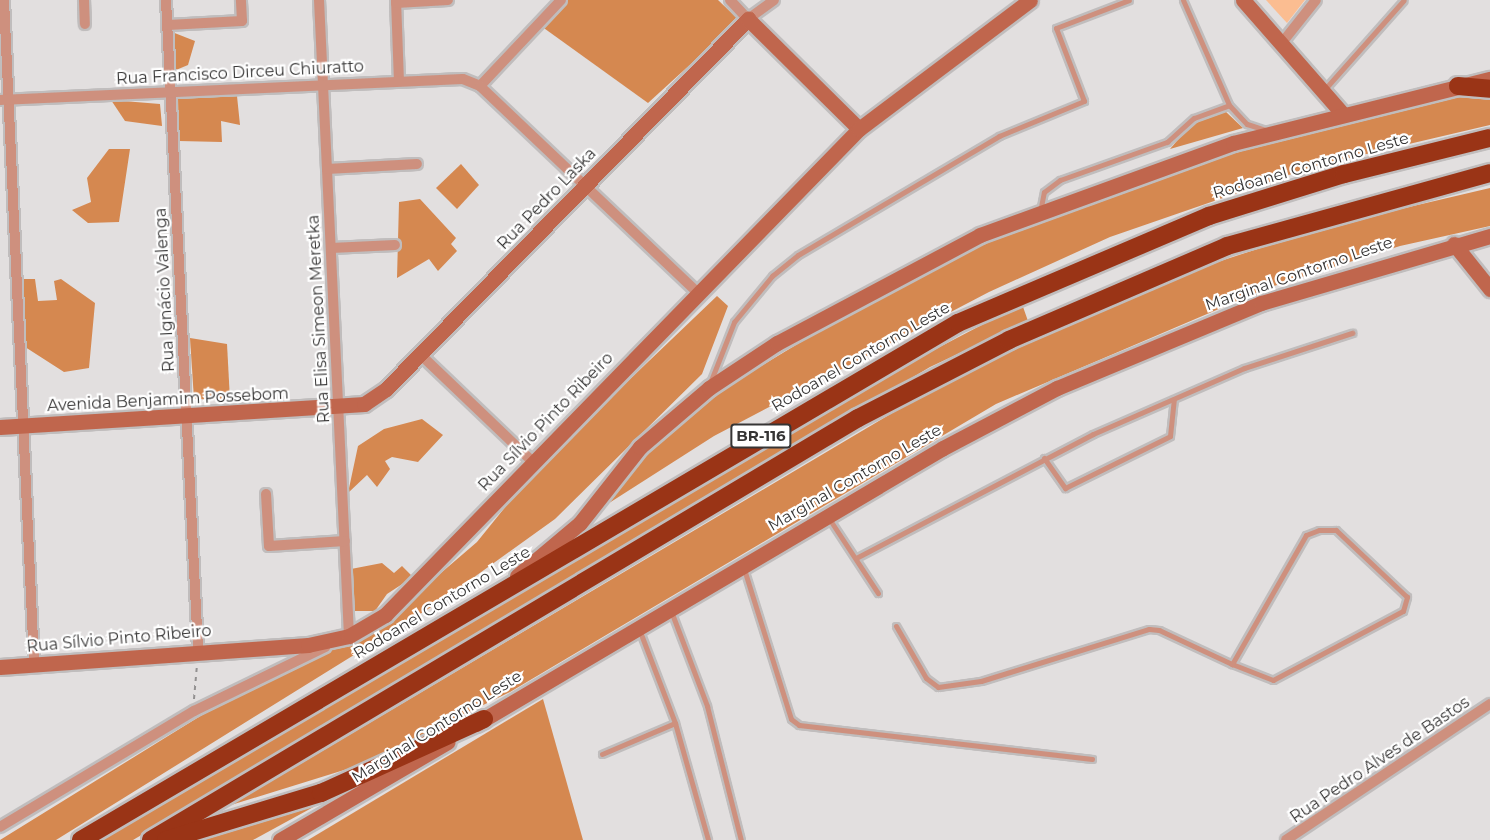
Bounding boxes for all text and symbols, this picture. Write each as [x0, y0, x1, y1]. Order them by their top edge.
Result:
street label: Rua Francisco Dirceu Chiuratto [116, 57, 364, 89]
street label: Rodoanel Contorno Leste [1211, 129, 1411, 203]
street label: Rua Pedro Laska [494, 144, 600, 254]
street label: Rua Ignácio Valenga [151, 207, 179, 373]
street label: Rua Elisa Simeon Meretka [304, 214, 334, 424]
street label: Marginal Contorno Leste [1203, 233, 1395, 315]
street label: Rodoanel Contorno Leste [768, 298, 954, 416]
street label: Rua Sílvio Pinto Ribeiro [475, 349, 617, 495]
street label: Avenida Benjamim Possebom [47, 384, 289, 416]
street label: Marginal Contorno Leste [765, 420, 945, 536]
road number: BR-116 [730, 424, 792, 448]
street label: Rodoanel Contorno Leste [350, 543, 534, 663]
street label: Rua Sílvio Pinto Ribeiro [26, 621, 212, 657]
street label: Marginal Contorno Leste [348, 667, 526, 787]
street label: Rua Pedro Alves de Bastos [1287, 693, 1473, 827]

